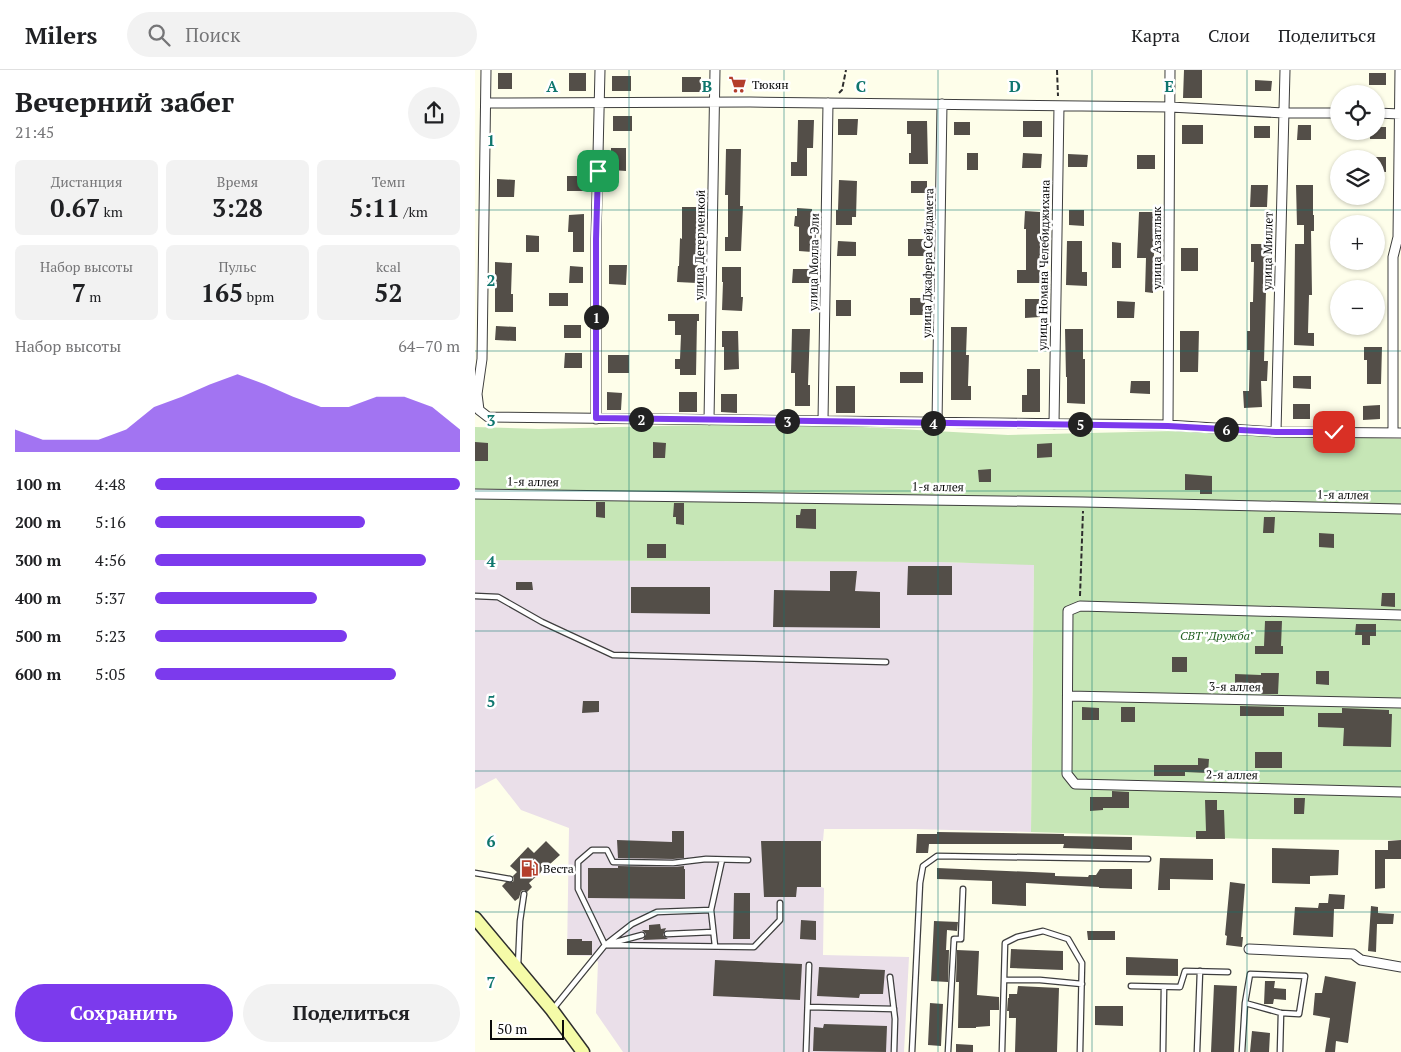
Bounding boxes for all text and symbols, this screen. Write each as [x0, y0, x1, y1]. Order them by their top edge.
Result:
search box [127, 12, 477, 57]
text: Milers [25, 19, 97, 51]
icon: search [145, 21, 173, 49]
text: Поиск [185, 22, 240, 47]
text: Карта [1131, 23, 1180, 47]
text: Слои [1208, 23, 1250, 47]
text: Поделиться [1278, 23, 1376, 47]
text: A [546, 75, 558, 97]
text: B [702, 75, 712, 97]
supermarket icon: Тюкян [728, 75, 748, 95]
text: C [856, 75, 866, 97]
text: D [1009, 75, 1021, 97]
text: E [1164, 75, 1174, 97]
place label: Тюкян [752, 77, 789, 92]
text: Вечерний забег [15, 83, 234, 120]
map controls [1330, 85, 1385, 335]
button: locate [1330, 85, 1385, 140]
button: share [408, 87, 460, 139]
text: 21:45 [15, 121, 54, 143]
text: 1 [486, 129, 496, 151]
pin [577, 150, 619, 192]
button: layers [1330, 150, 1385, 205]
icon: arrive [584, 157, 612, 185]
text: Дистанция [51, 172, 122, 191]
text: Время [217, 172, 258, 191]
text: Темп [372, 172, 405, 191]
street label: улица Номана Челебиджихана [1034, 179, 1052, 352]
street label: улица Джафера Сейдамета [919, 188, 936, 339]
street label: улица Дегерменкой [691, 190, 708, 301]
text: 0.67 [50, 191, 100, 224]
text: 3:28 [212, 191, 263, 224]
text: 5:11 [349, 191, 400, 224]
text: km [100, 202, 123, 221]
text: /km [400, 202, 428, 221]
street label: улица Азатлык [1149, 206, 1164, 291]
street label: улица Миллет [1259, 211, 1276, 291]
street label: улица Молла-Эли [805, 213, 822, 312]
button: + [1330, 215, 1385, 270]
text: Набор высоты [40, 257, 133, 276]
text: Пульс [219, 257, 256, 276]
text: kcal [376, 257, 401, 276]
text: 2 [486, 269, 496, 291]
text: 7 [72, 276, 86, 309]
text: 165 [201, 276, 243, 309]
text: 52 [374, 276, 403, 309]
button: − [1330, 280, 1385, 335]
text: m [86, 287, 101, 306]
text: bpm [243, 287, 274, 306]
pin: 1 [583, 304, 609, 330]
text: 1 [593, 308, 600, 327]
text: Набор высоты [15, 335, 121, 357]
text: 64–70 m [398, 335, 460, 357]
pin: 2 [629, 406, 653, 432]
pin: 3 [775, 408, 799, 434]
text: 3 [486, 409, 496, 431]
text: 2 [638, 410, 645, 429]
pin: 4 [921, 410, 945, 436]
pin [1313, 411, 1355, 453]
text: 3 [784, 412, 791, 431]
pin: 5 [1067, 412, 1093, 436]
text: 4 [930, 414, 937, 433]
text: 5 [1077, 415, 1084, 434]
pin: 6 [1213, 416, 1239, 442]
icon: check [1320, 418, 1348, 446]
text: 6 [1223, 420, 1230, 439]
text: 100 m [15, 473, 61, 495]
text: 4:48 [95, 473, 126, 495]
street label: 1-я аллея [507, 474, 559, 489]
street label: 1-я аллея [912, 479, 964, 494]
street label: 1-я аллея [1317, 487, 1369, 502]
text: 200 m [15, 511, 61, 533]
text: 5:16 [95, 511, 126, 533]
text: 300 m [15, 549, 61, 571]
text: 4:56 [95, 549, 126, 571]
text: 4 [486, 550, 496, 572]
text: 400 m [15, 587, 61, 609]
text: 5:37 [95, 587, 126, 609]
text: 500 m [15, 625, 61, 647]
text: 5:23 [95, 625, 126, 647]
park label: СВТ "Дружба" [1180, 628, 1254, 643]
text: 600 m [15, 663, 61, 685]
text: 5:05 [95, 663, 126, 685]
street label: 3-я аллея [1209, 679, 1261, 694]
text: 5 [486, 690, 496, 712]
street label: 2-я аллея [1206, 767, 1258, 782]
text: 6 [486, 830, 496, 852]
fuel station icon: Веста [519, 859, 539, 879]
place label: Веста [543, 861, 574, 876]
text: 7 [486, 971, 496, 993]
button: Сохранить [15, 984, 233, 1042]
button: Поделиться [243, 984, 460, 1042]
scale bar [490, 1017, 564, 1040]
text: 50 m [497, 1019, 527, 1038]

